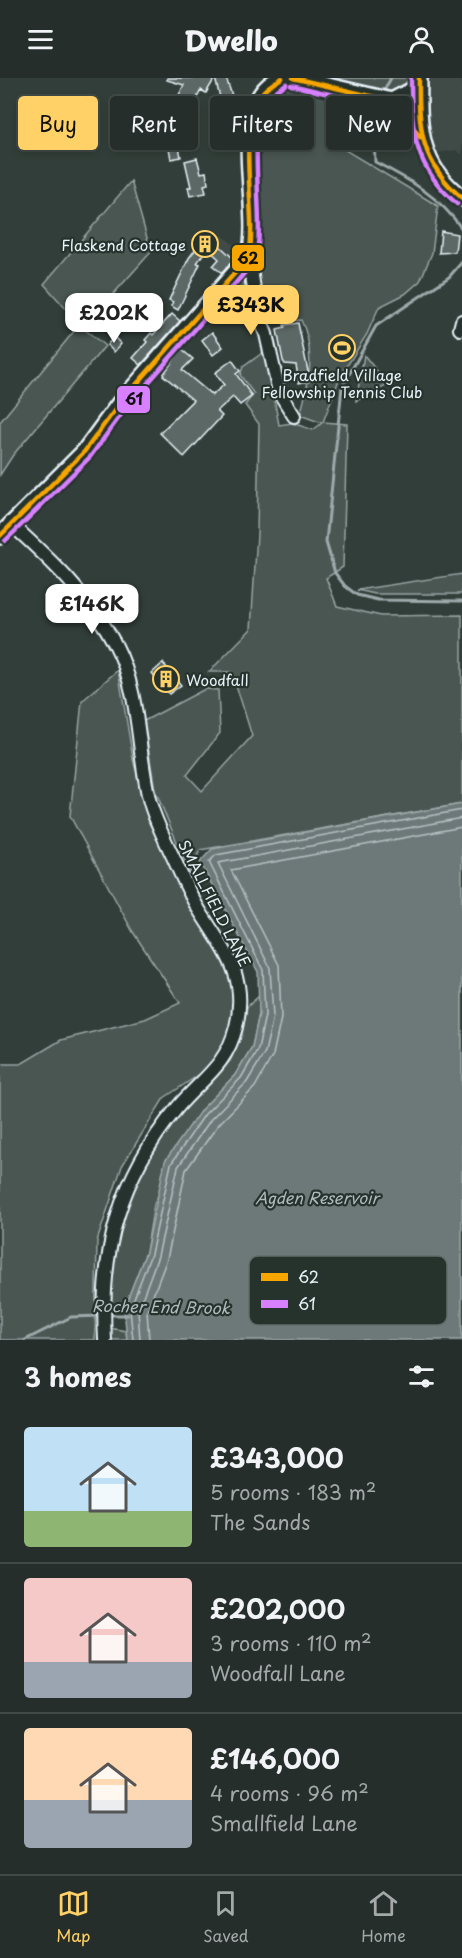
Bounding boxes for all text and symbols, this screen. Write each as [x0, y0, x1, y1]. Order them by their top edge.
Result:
text: Dwello [184, 19, 278, 60]
icon: menu [24, 23, 57, 56]
icon: person [405, 23, 438, 56]
chip: Buy [18, 96, 98, 150]
chip: Rent [110, 96, 198, 150]
chip: Filters [210, 96, 314, 150]
chip: New [326, 96, 412, 150]
building icon: Flaskend Cottage [190, 229, 220, 259]
place label: Flaskend Cottage [61, 233, 186, 256]
line badge: 62 [231, 244, 265, 272]
text: 62 [237, 245, 259, 269]
pin: £343K [209, 285, 293, 336]
text: £343K [217, 289, 285, 319]
pin: £202K [72, 293, 156, 344]
text: £202K [79, 297, 149, 327]
sports icon: Bradfield Village Fellowship Tennis Club [327, 333, 357, 363]
place label: Bradfield Village Fellowship Tennis Club [262, 363, 422, 403]
line badge: 61 [116, 385, 151, 414]
text: 61 [125, 386, 143, 410]
pin: £146K [50, 584, 134, 635]
text: £146K [59, 588, 125, 618]
building icon: Woodfall [151, 664, 181, 694]
place label: Woodfall [186, 668, 249, 691]
street label: SMALLFIELD LANE [173, 835, 257, 971]
water label: Agden Reservoir [255, 1185, 381, 1209]
legend [249, 1256, 447, 1325]
text: 62 [298, 1264, 319, 1288]
text: 61 [298, 1291, 316, 1315]
water label: Rocher End Brook [92, 1293, 231, 1319]
text: 3 homes [24, 1357, 131, 1396]
icon: filters [405, 1360, 438, 1393]
text: £343,000 [210, 1438, 344, 1477]
icon: home [72, 1451, 144, 1523]
text: 5 rooms · 183 m² [210, 1477, 376, 1507]
text: The Sands [210, 1507, 310, 1537]
text: £202,000 [210, 1589, 345, 1628]
icon: home [72, 1602, 144, 1674]
text: 3 rooms · 110 m² [210, 1628, 372, 1658]
text: Woodfall Lane [210, 1658, 346, 1688]
text: £146,000 [210, 1739, 340, 1778]
icon: home [72, 1752, 144, 1824]
text: 4 rooms · 96 m² [210, 1778, 369, 1808]
text: Smallfield Lane [210, 1808, 358, 1838]
tab: Map [56, 1887, 91, 1947]
tab: Saved [203, 1887, 249, 1947]
tab: Home [361, 1887, 406, 1947]

